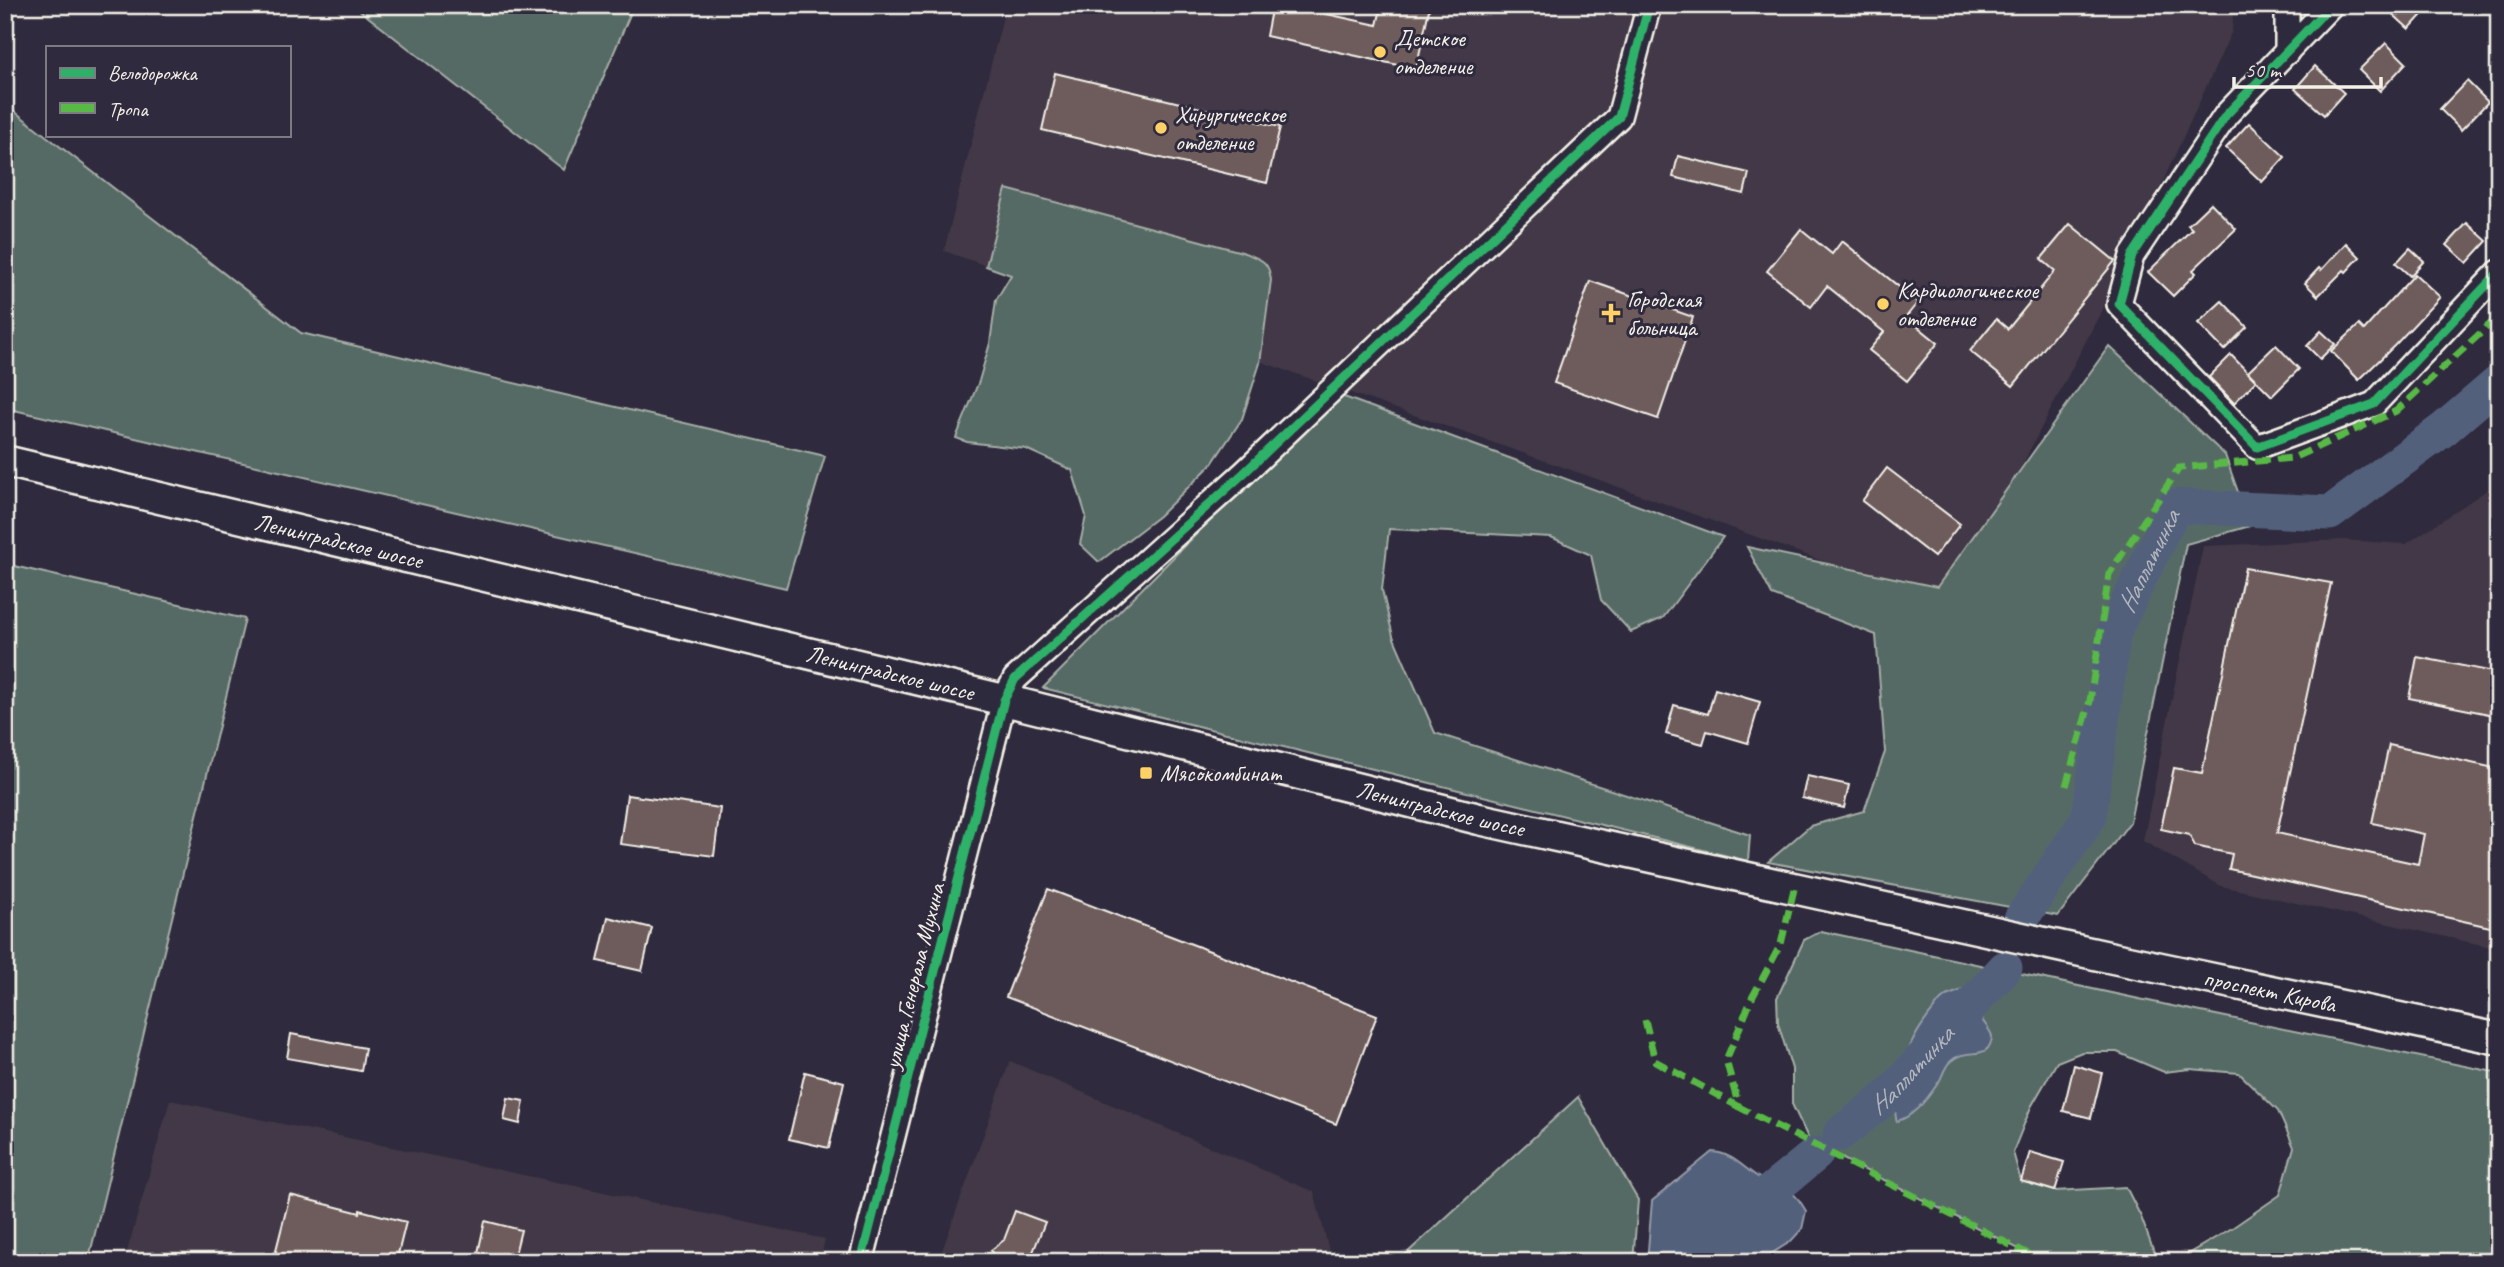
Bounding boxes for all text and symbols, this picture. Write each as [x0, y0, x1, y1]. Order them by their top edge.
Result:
place label: Детское отделение [1394, 23, 1474, 81]
marker: Детское отделение [1372, 44, 1388, 60]
legend [46, 46, 290, 136]
scale bar [2234, 46, 2382, 90]
text: 50 m [2245, 57, 2283, 83]
text: Велодорожка [108, 60, 198, 86]
text: Тропа [108, 96, 149, 122]
place label: Хирургическое отделение [1175, 99, 1288, 157]
marker: Хирургическое отделение [1153, 120, 1169, 136]
place label: Кардиологическое отделение [1897, 275, 2040, 333]
place label: Городская больница [1627, 284, 1703, 342]
marker: Кардиологическое отделение [1875, 296, 1891, 312]
marker: Городская больница [1601, 303, 1621, 323]
water label: Наплатинка [2109, 502, 2188, 618]
street label: Ленинградское шоссе [252, 506, 428, 576]
street label: Ленинградское шоссе [803, 638, 979, 708]
place label: Мясокомбинат [1160, 758, 1282, 788]
marker: Мясокомбинат [1138, 765, 1154, 781]
street label: Ленинградское шоссе [1354, 774, 1529, 844]
street label: улица Генерала Мухина [876, 879, 952, 1074]
street label: проспект Кирова [2201, 962, 2340, 1020]
water label: Наплатинка [1862, 1017, 1962, 1121]

